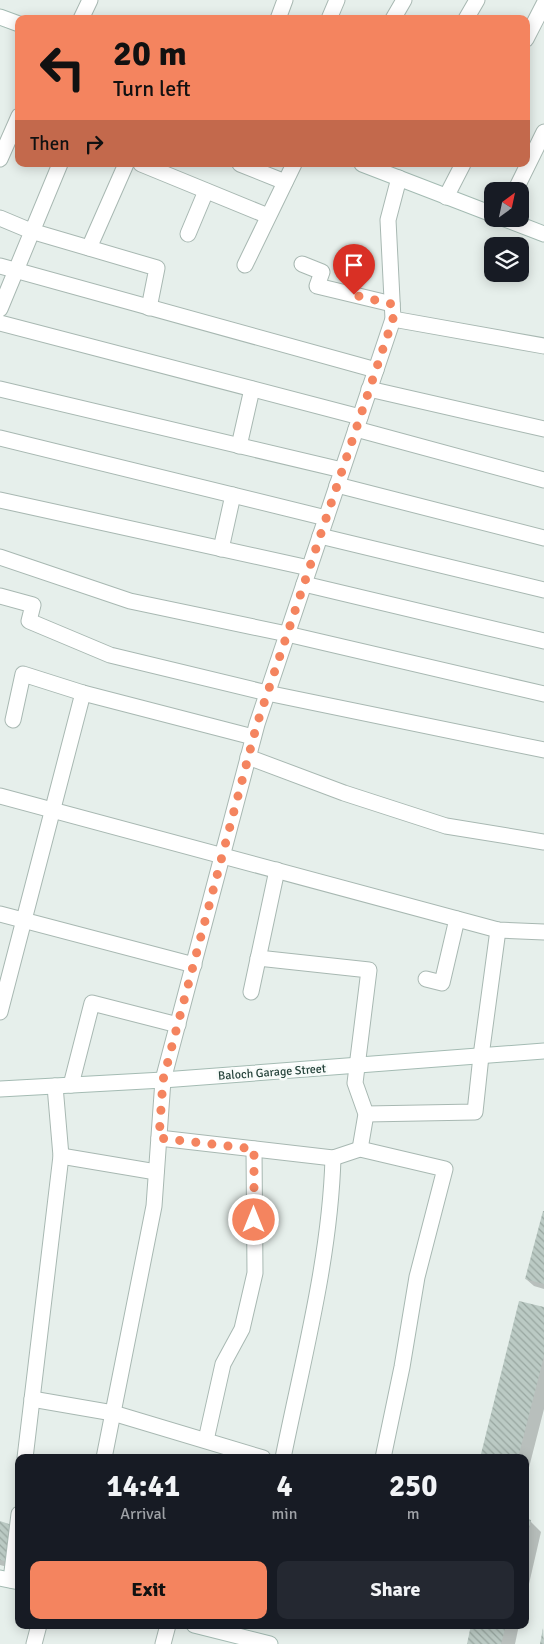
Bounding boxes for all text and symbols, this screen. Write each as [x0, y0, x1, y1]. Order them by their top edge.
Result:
text: 20 m [113, 32, 187, 75]
icon: left [30, 35, 95, 100]
text: Turn left [113, 75, 191, 102]
icon: right [80, 130, 108, 158]
text: Then [30, 132, 70, 156]
north arrow [484, 182, 529, 228]
map controls [484, 182, 529, 282]
button: layers [484, 237, 529, 282]
pin [333, 244, 375, 295]
icon: arrive [340, 251, 368, 279]
street label: Baloch Garage Street [218, 1061, 327, 1084]
position arrow [227, 1193, 279, 1245]
text: 14:41 [106, 1468, 180, 1505]
text: 4 [276, 1468, 293, 1505]
text: 250 [389, 1468, 437, 1505]
text: Arrival [120, 1504, 166, 1524]
text: min [272, 1504, 297, 1524]
text: m [407, 1504, 420, 1524]
button: Exit [30, 1561, 267, 1619]
button: Share [277, 1561, 514, 1619]

